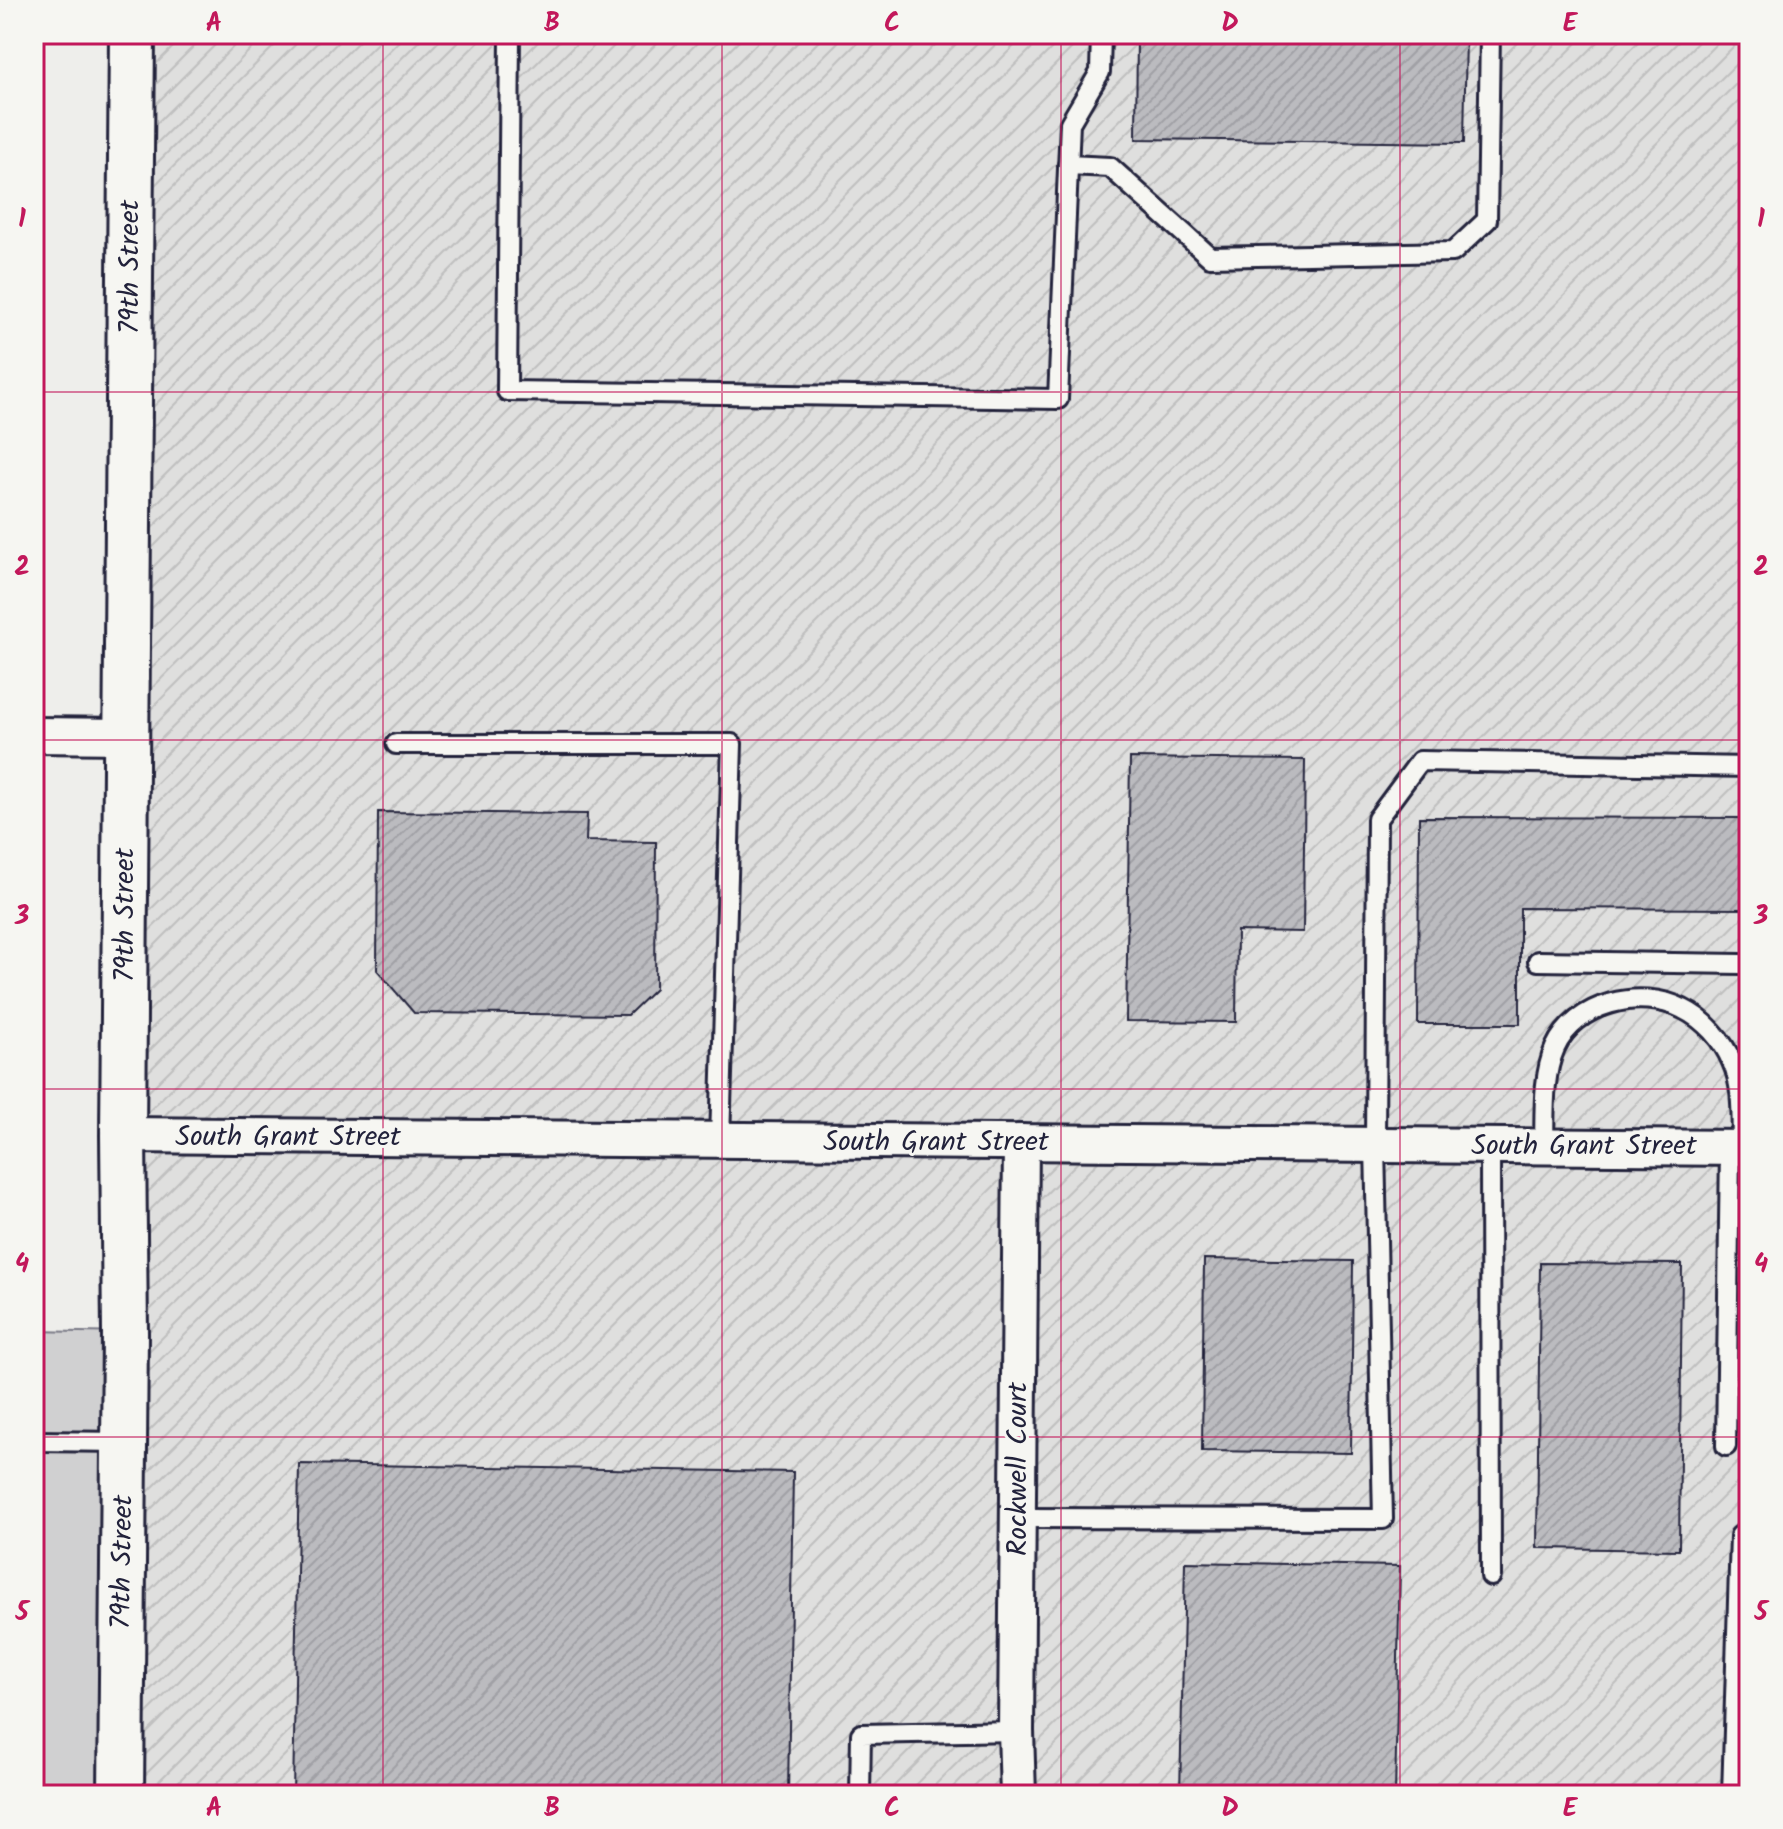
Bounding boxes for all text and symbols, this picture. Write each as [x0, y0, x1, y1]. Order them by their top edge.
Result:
text: A [206, 3, 222, 45]
text: B [544, 3, 560, 45]
text: C [884, 3, 900, 45]
text: D [1221, 3, 1239, 45]
text: E [1563, 3, 1579, 45]
text: 1 [18, 199, 26, 241]
street label: 79th Street [108, 199, 153, 334]
text: 1 [1757, 199, 1765, 241]
text: 2 [14, 547, 30, 589]
text: 2 [1753, 547, 1769, 589]
street label: 79th Street [103, 847, 148, 982]
text: 3 [14, 896, 29, 938]
text: 3 [1753, 896, 1768, 938]
street label: South Grant Street [175, 1115, 402, 1160]
street label: South Grant Street [823, 1120, 1050, 1165]
street label: South Grant Street [1471, 1124, 1698, 1169]
text: 4 [15, 1244, 29, 1286]
text: 4 [1754, 1244, 1768, 1286]
street label: Rockwell Court [996, 1381, 1041, 1556]
street label: 79th Street [99, 1493, 147, 1630]
text: 5 [14, 1592, 30, 1634]
text: 5 [1753, 1592, 1769, 1634]
text: A [206, 1788, 222, 1829]
text: B [544, 1788, 560, 1829]
text: C [884, 1788, 900, 1829]
text: D [1221, 1788, 1239, 1829]
text: E [1563, 1788, 1579, 1829]

